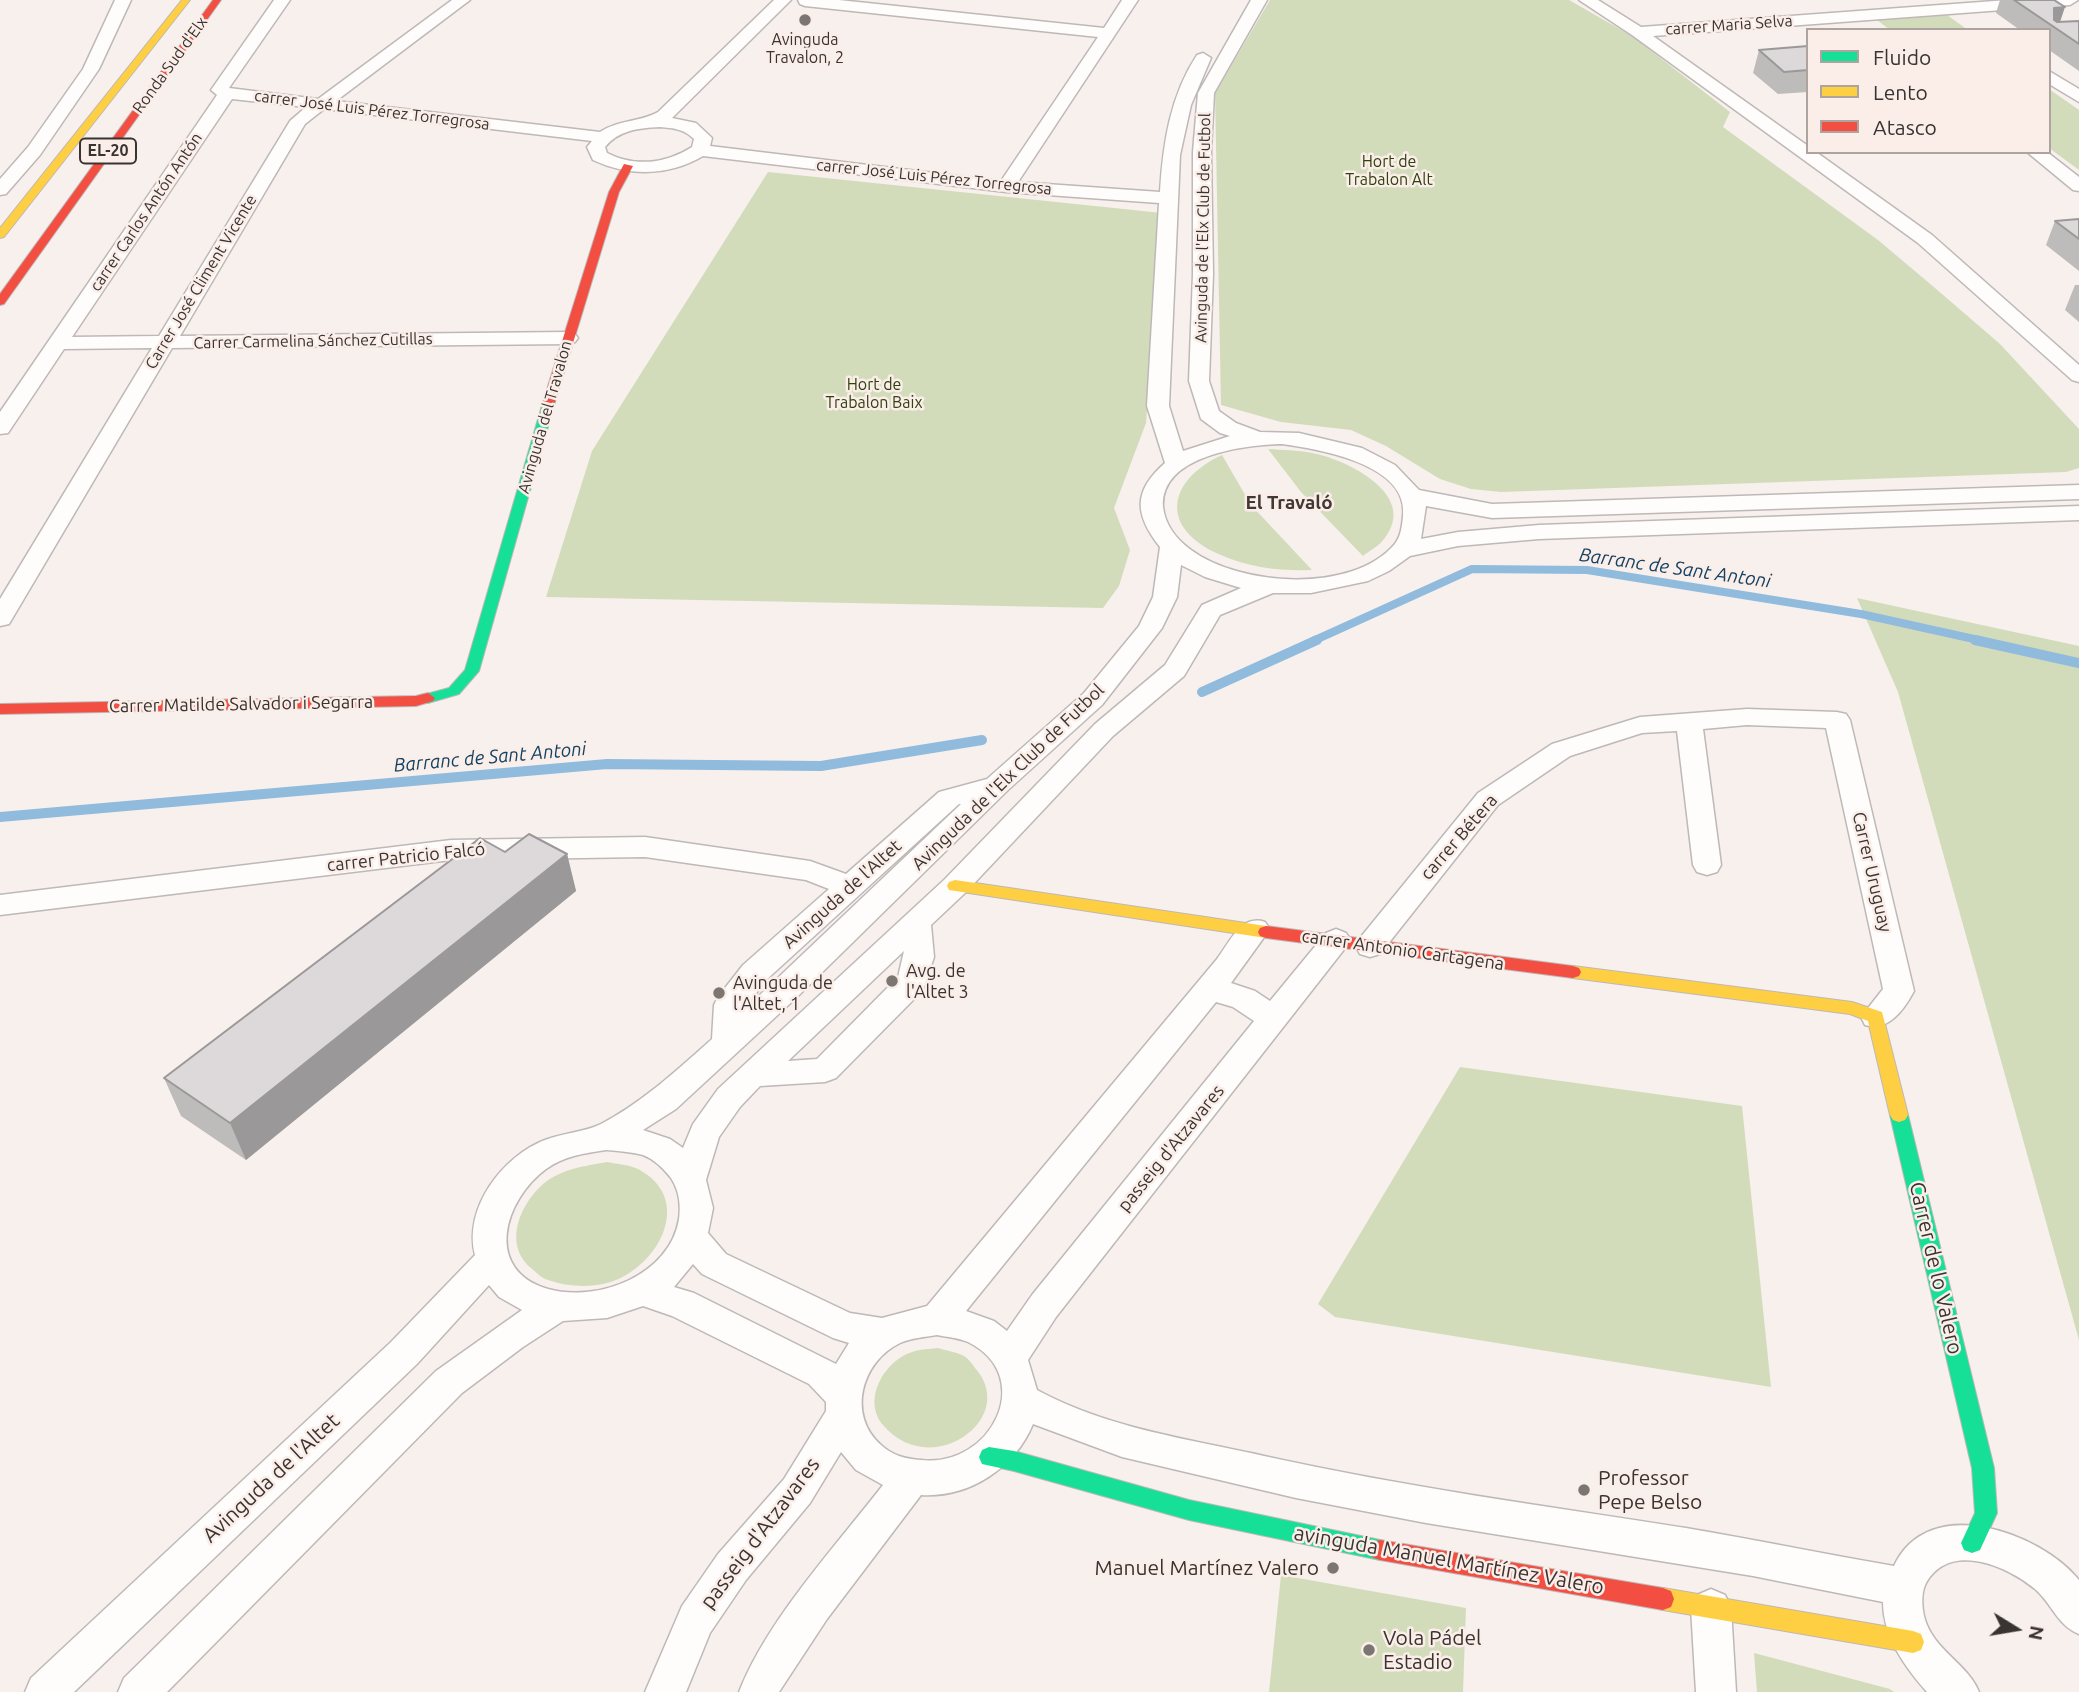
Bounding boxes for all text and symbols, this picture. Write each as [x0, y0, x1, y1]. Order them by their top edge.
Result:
street label: carrer Maria Selva [1665, 11, 1793, 39]
marker: Avinguda Travalon, 2 [797, 12, 813, 28]
street label: Ronda Sud d'Elx [129, 13, 211, 117]
legend [1806, 28, 2051, 154]
place label: Avinguda Travalon, 2 [766, 30, 844, 68]
text: Fluido [1873, 45, 1931, 69]
text: Lento [1873, 80, 1928, 104]
street label: carrer José Luis Pérez Torregrosa [253, 86, 491, 134]
street label: Avinguda de l'Elx Club de Futbol [1191, 113, 1215, 343]
text: Atasco [1873, 115, 1937, 139]
street label: carrer Carlos Antón Antón [86, 129, 206, 295]
road number: EL-20 [80, 139, 136, 164]
park label: Hort de Trabalon Alt [1345, 152, 1433, 190]
street label: carrer José Luis Pérez Torregrosa [815, 155, 1053, 199]
street label: Carrer José Climent Vicente [141, 191, 261, 373]
street label: Carrer Carmelina Sánchez Cutillas [193, 329, 433, 353]
street label: Avinguda del Travalon [514, 338, 576, 496]
park label: Hort de Trabalon Baix [826, 375, 922, 413]
district label: El Travaló [1245, 492, 1333, 514]
water label: Barranc de Sant Antoni [1578, 543, 1772, 593]
street label: Avinguda de l'Elx Club de Futbol [907, 679, 1109, 875]
street label: Carrer Matilde Salvador i Segarra [109, 691, 373, 717]
water label: Barranc de Sant Antoni [393, 737, 587, 777]
street label: carrer Bétera [1416, 790, 1502, 884]
street label: Carrer Uruguay [1848, 810, 1896, 934]
street label: Avinguda de l'Altet [778, 835, 906, 953]
street label: carrer Patricio Falcó [326, 838, 486, 876]
street label: carrer Antonio Cartagena [1300, 925, 1506, 975]
place label: Avg. de l'Altet 3 [906, 960, 969, 1002]
place label: Avinguda de l'Altet, 1 [733, 972, 833, 1014]
marker: Avg. de l'Altet 3 [884, 973, 900, 989]
marker: Avinguda de l'Altet, 1 [711, 985, 727, 1001]
street label: passeig d'Atzavares [1113, 1080, 1229, 1216]
street label: Carrer de lo Valero [1904, 1179, 1968, 1357]
street label: Avinguda de l'Altet [197, 1408, 345, 1548]
street label: passeig d'Atzavares [695, 1452, 825, 1614]
place label: Professor Pepe Belso [1598, 1465, 1702, 1515]
marker: Professor Pepe Belso [1576, 1482, 1592, 1498]
street label: avinguda Manuel Martínez Valero [1292, 1520, 1606, 1600]
place label: Manuel Martínez Valero [1095, 1555, 1319, 1581]
marker: Manuel Martínez Valero [1325, 1560, 1341, 1576]
north arrow [1981, 1594, 2051, 1664]
text: N [2024, 1624, 2049, 1642]
place label: Vola Pádel Estadio [1383, 1625, 1482, 1675]
marker: Vola Pádel Estadio [1361, 1642, 1377, 1658]

